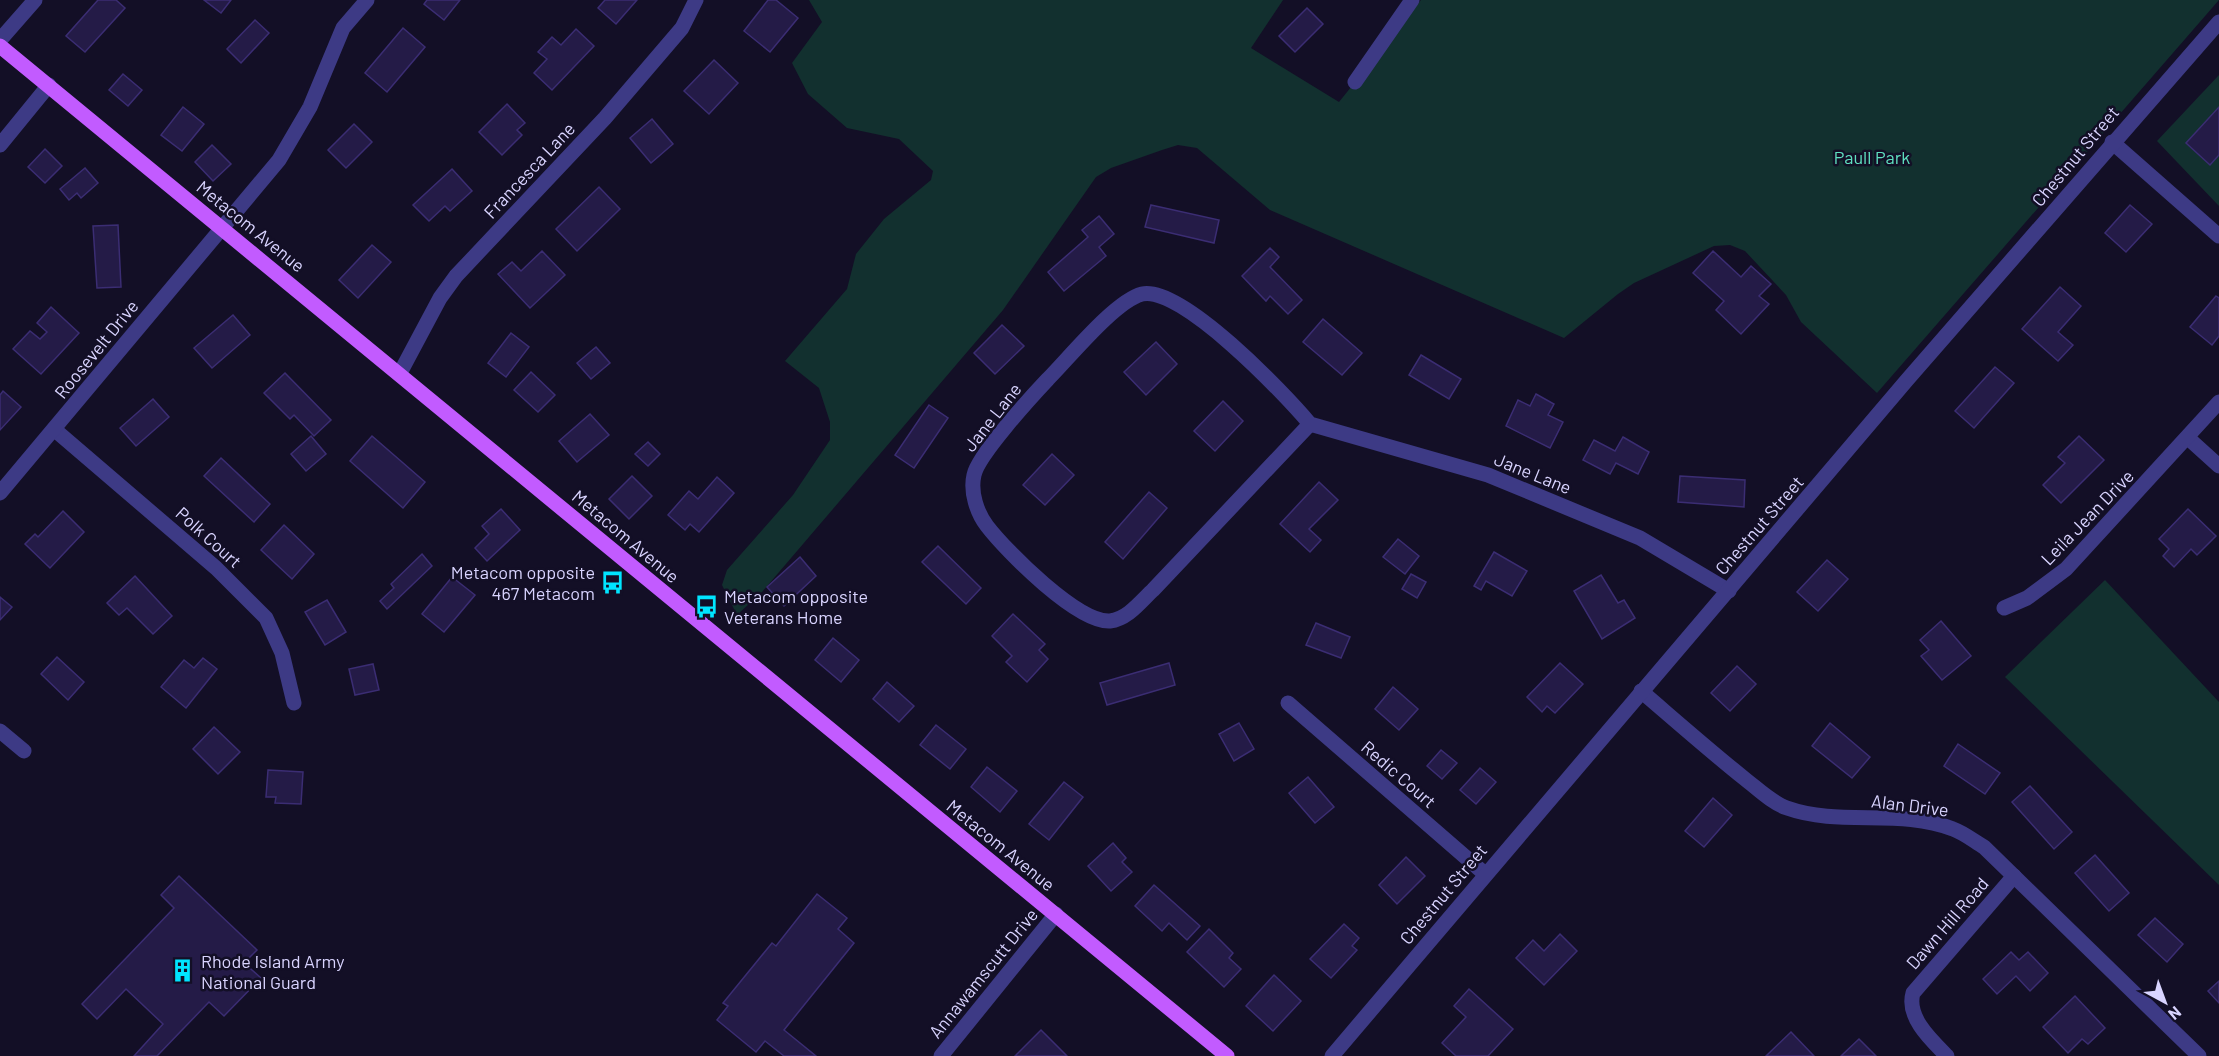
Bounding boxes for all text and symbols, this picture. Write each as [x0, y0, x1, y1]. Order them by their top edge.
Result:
street label: Chestnut Street [2027, 102, 2123, 210]
street label: Francesca Lane [479, 117, 579, 223]
park label: Paull Park [1834, 146, 1910, 168]
street label: Metacom Avenue [192, 176, 310, 276]
street label: Roosevelt Drive [49, 295, 143, 403]
street label: Jane Lane [958, 378, 1026, 456]
street label: Jane Lane [1491, 448, 1575, 498]
street label: Leila Jean Drive [2036, 465, 2138, 569]
street label: Chestnut Street [1710, 471, 1808, 579]
street label: Metacom Avenue [568, 485, 684, 587]
street label: Polk Court [172, 502, 246, 572]
place label: Metacom opposite 467 Metacom [451, 561, 595, 604]
bus stop icon: Metacom opposite 467 Metacom [600, 569, 626, 595]
place label: Metacom opposite Veterans Home [724, 585, 868, 628]
bus stop icon: Metacom opposite Veterans Home [693, 593, 719, 619]
street label: Redic Court [1357, 736, 1441, 812]
street label: Alan Drive [1870, 789, 1950, 821]
street label: Metacom Avenue [942, 795, 1060, 895]
street label: Chestnut Street [1395, 840, 1491, 948]
street label: Dawn Hill Road [1901, 873, 1993, 973]
street label: Annawamscutt Drive [924, 904, 1042, 1042]
place label: Rhode Island Army National Guard [201, 950, 345, 993]
building icon: Rhode Island Army National Guard [170, 958, 196, 984]
north arrow [2135, 972, 2195, 1032]
text: N [2165, 1003, 2185, 1024]

